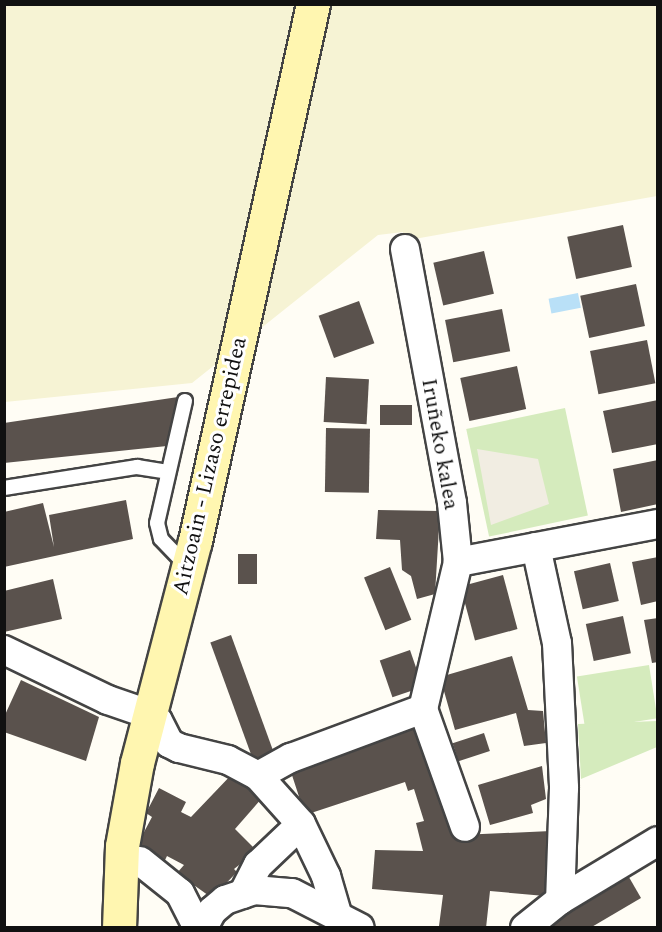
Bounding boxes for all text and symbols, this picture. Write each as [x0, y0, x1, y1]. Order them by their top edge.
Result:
street label: Aitzoain - Lizaso errepidea [167, 334, 253, 598]
street label: Iruñeko kalea [415, 376, 465, 512]

